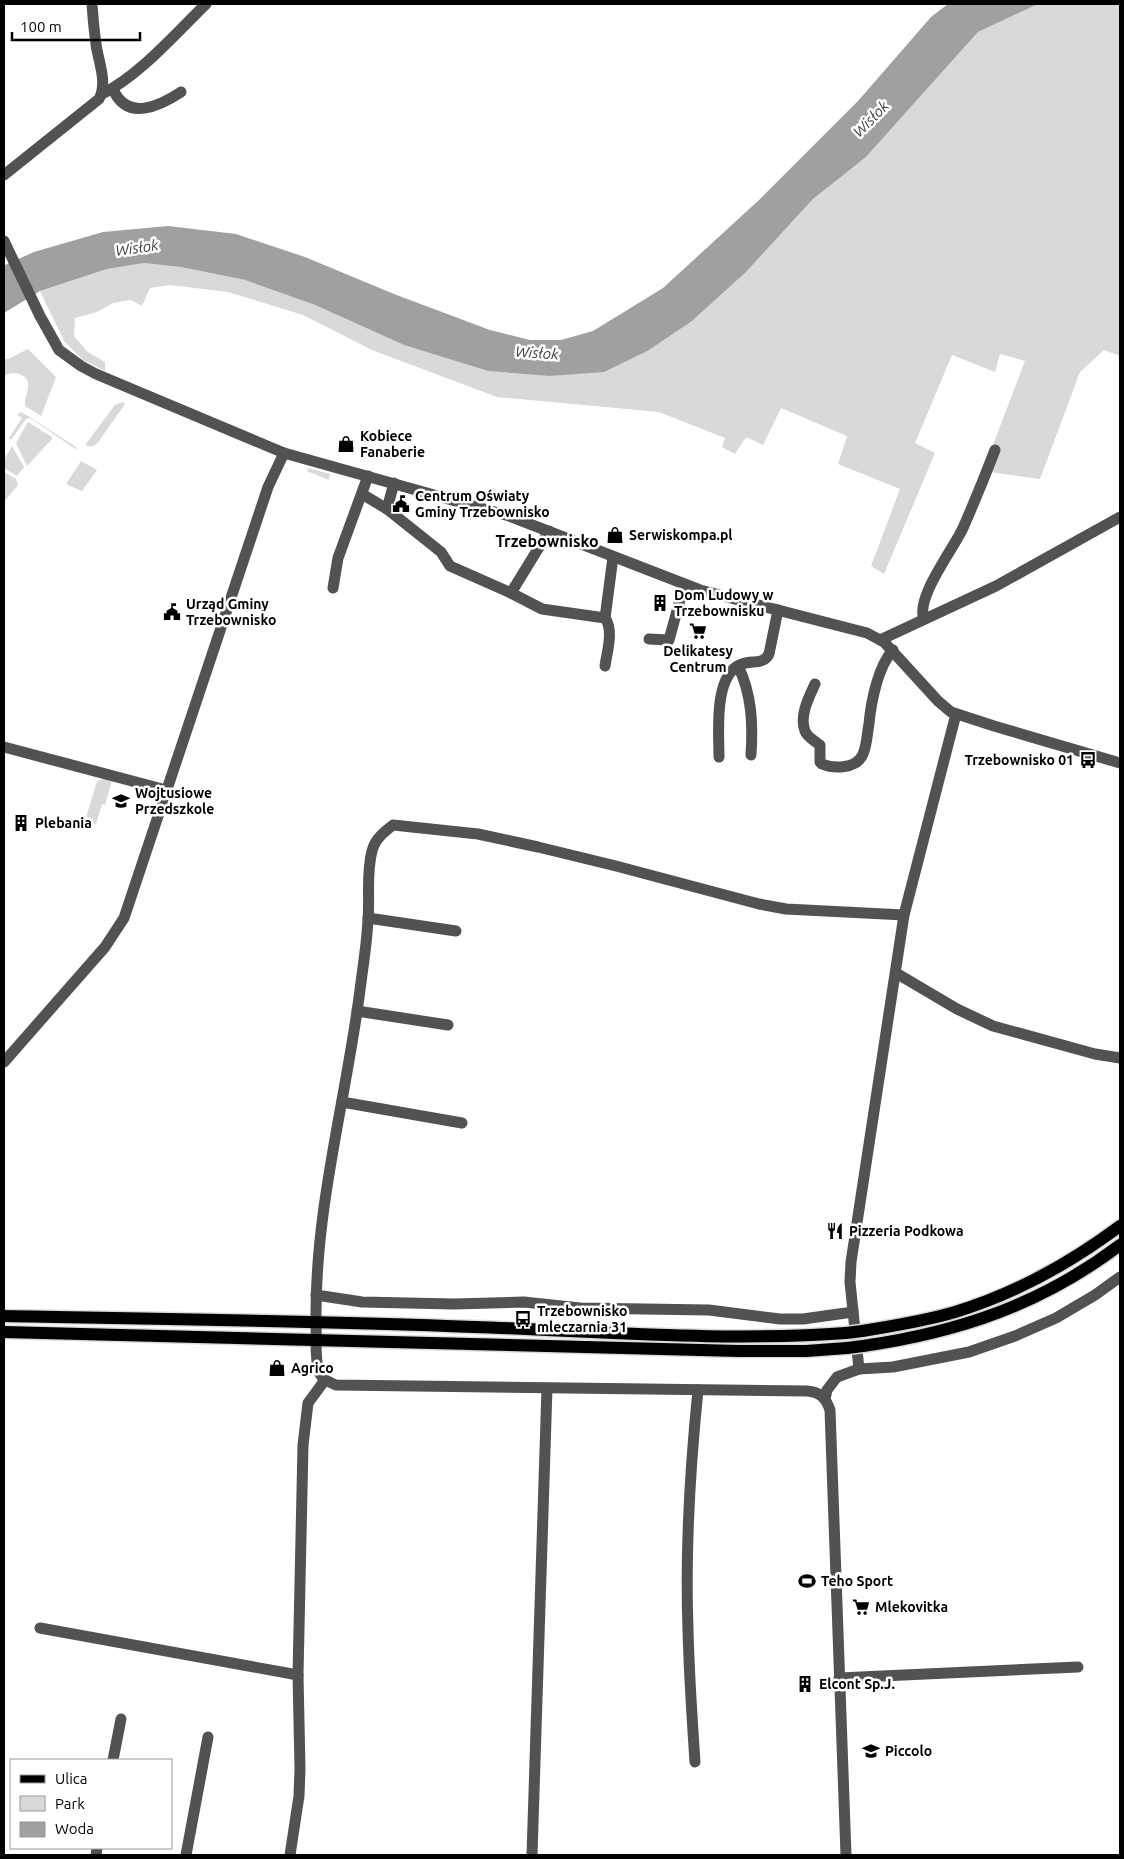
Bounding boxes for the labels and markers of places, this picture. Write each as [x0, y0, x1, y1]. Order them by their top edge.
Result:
place label: Kobiece Fanaberie [360, 428, 425, 460]
shop icon: Kobiece Fanaberie [336, 434, 356, 454]
place label: Centrum Oświaty Gminy Trzebownisko [415, 488, 550, 520]
public building icon: Centrum Oświaty Gminy Trzebownisko [391, 494, 411, 514]
shop icon: Serwiskompa.pl [605, 525, 625, 545]
place label: Serwiskompa.pl [629, 527, 733, 543]
place label: Dom Ludowy w Trzebownisku [674, 587, 774, 619]
building icon: Dom Ludowy w Trzebownisku [650, 593, 670, 613]
place label: Urząd Gminy Trzebownisko [186, 596, 276, 628]
public building icon: Urząd Gminy Trzebownisko [162, 602, 182, 622]
supermarket icon: Delikatesy Centrum [688, 621, 708, 641]
place label: Delikatesy Centrum [663, 643, 733, 675]
bus stop icon: Trzebownisko 01 [1078, 750, 1098, 770]
place label: Trzebownisko 01 [965, 752, 1074, 768]
place label: Wojtusiowe Przedszkole [135, 785, 214, 817]
school or university icon: Wojtusiowe Przedszkole [111, 791, 131, 811]
building icon: Plebania [11, 813, 31, 833]
place label: Plebania [35, 815, 92, 831]
restaurant icon: Pizzeria Podkowa [825, 1221, 845, 1241]
place label: Pizzeria Podkowa [849, 1223, 964, 1239]
place label: Trzebownisko mleczarnia 31 [537, 1303, 627, 1335]
bus stop icon: Trzebownisko mleczarnia 31 [513, 1309, 533, 1329]
shop icon: Agrico [267, 1358, 287, 1378]
place label: Agrico [291, 1360, 334, 1376]
sports icon: Teho Sport [797, 1571, 817, 1591]
place label: Teho Sport [821, 1573, 893, 1589]
supermarket icon: Mlekovitka [851, 1597, 871, 1617]
place label: Mlekovitka [875, 1599, 948, 1615]
building icon: Elcont Sp.J. [795, 1674, 815, 1694]
place label: Elcont Sp.J. [819, 1676, 895, 1692]
school or university icon: Piccolo [861, 1741, 881, 1761]
place label: Piccolo [885, 1743, 932, 1759]

